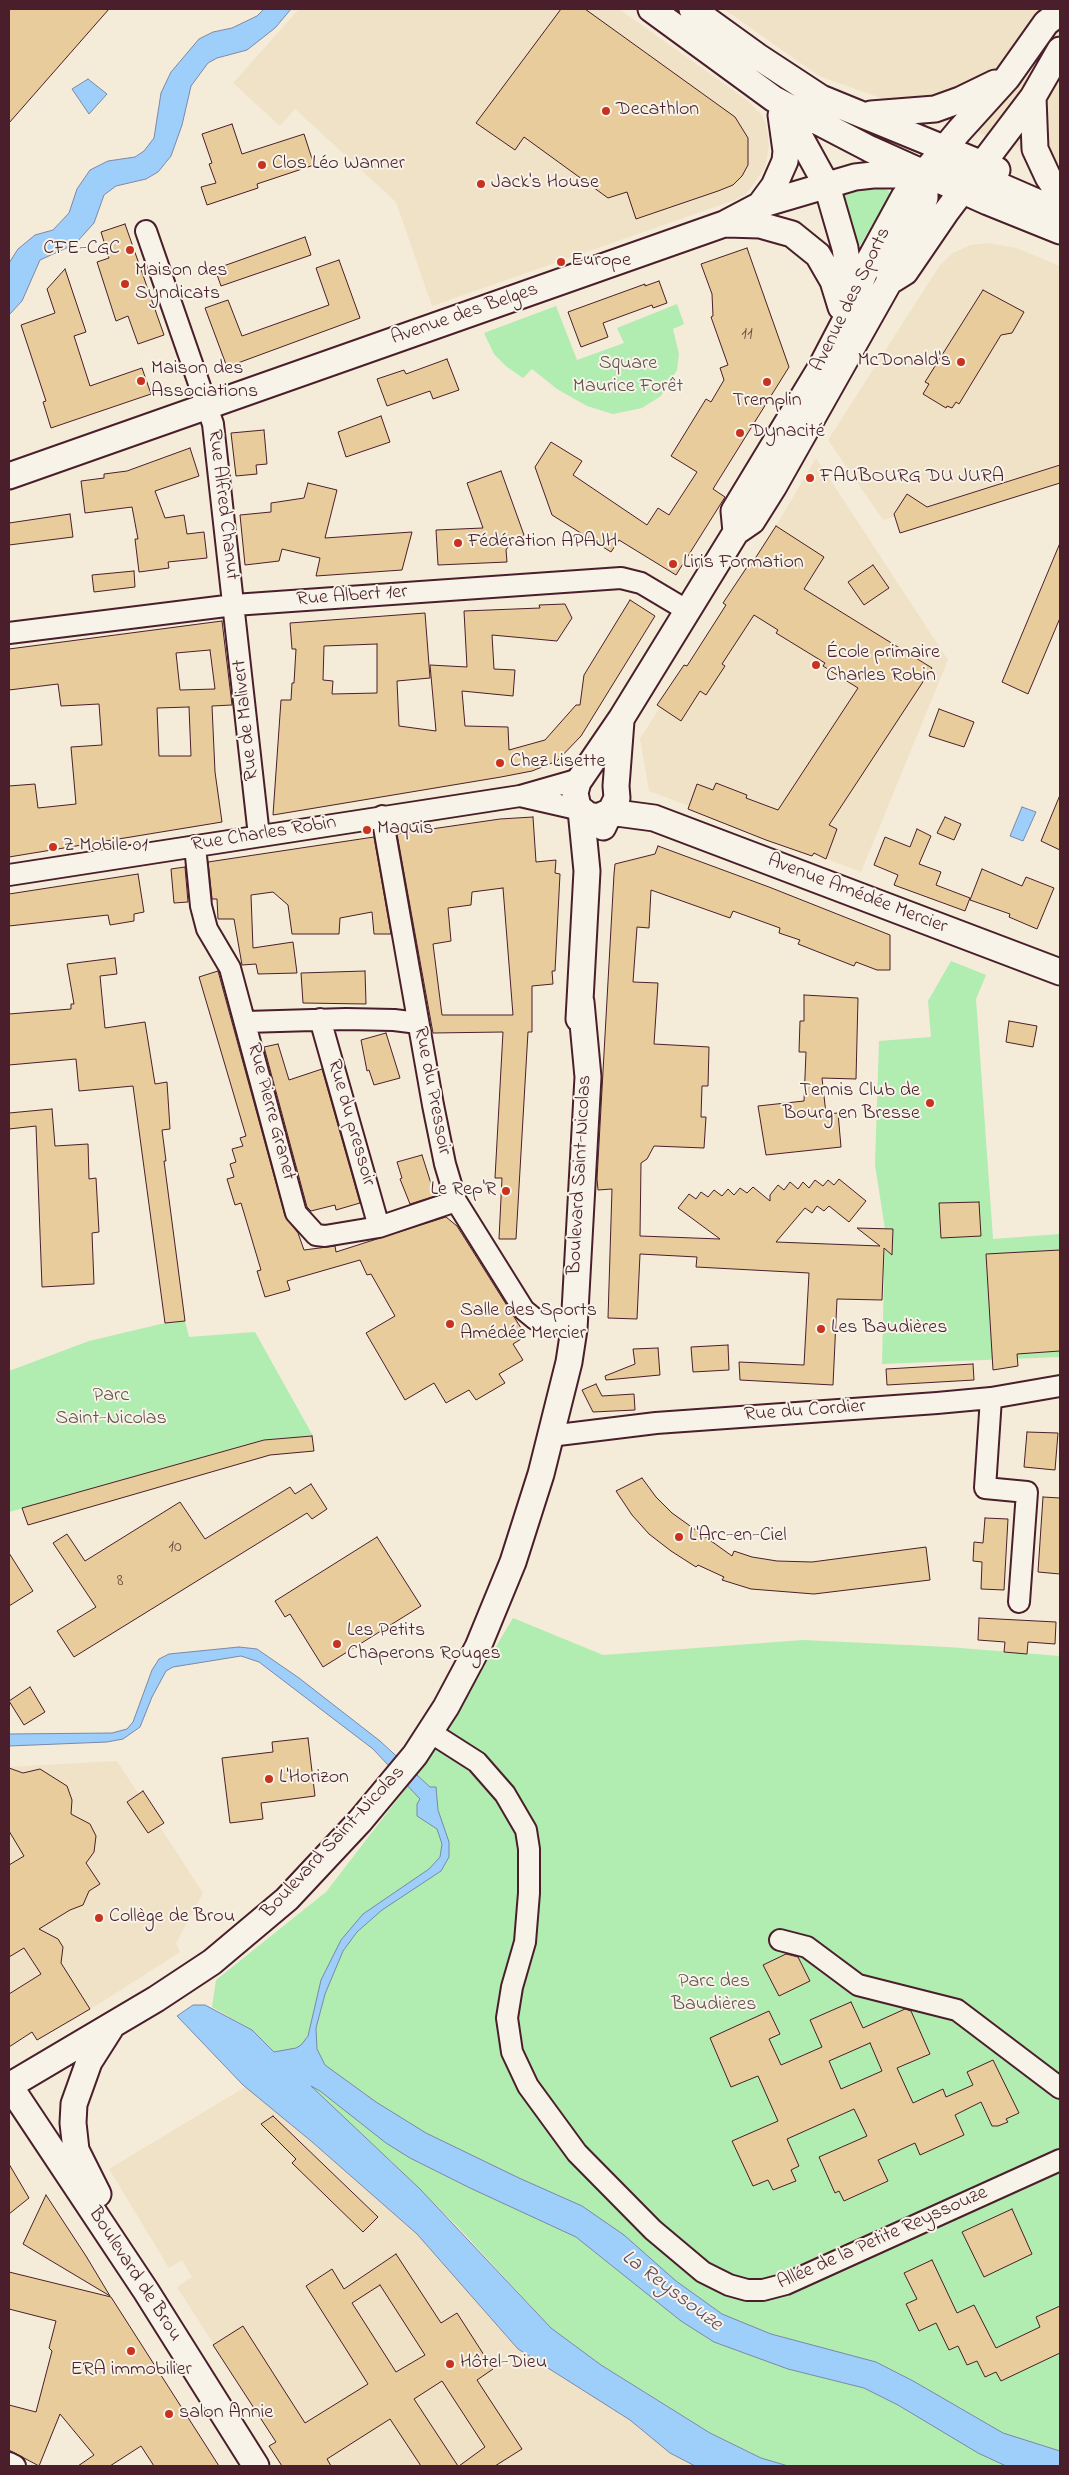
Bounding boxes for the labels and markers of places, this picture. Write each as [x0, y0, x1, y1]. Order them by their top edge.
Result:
place label: Decathlon [616, 99, 699, 123]
marker: Decathlon [600, 105, 612, 117]
place label: Clos Léo Wanner [272, 153, 405, 177]
marker: Clos Léo Wanner [256, 159, 268, 171]
place label: Jack's House [491, 172, 599, 196]
marker: Jack's House [475, 178, 487, 190]
place label: CFE-CGC [43, 238, 120, 262]
marker: CFE-CGC [124, 244, 136, 256]
place label: Europe [571, 250, 631, 274]
marker: Europe [555, 256, 567, 268]
place label: Maison des Syndicats [135, 260, 227, 307]
marker: Maison des Syndicats [119, 278, 131, 290]
place label: McDonald's [857, 350, 951, 374]
marker: McDonald's [955, 356, 967, 368]
place label: Maison des Associations [151, 358, 258, 405]
marker: Maison des Associations [135, 375, 147, 387]
marker: Tremplin [761, 376, 773, 388]
place label: Tremplin [732, 390, 802, 414]
place label: Dynacité [750, 421, 825, 445]
marker: Dynacité [734, 427, 746, 439]
place label: FAUBOURG DU JURA [820, 466, 1004, 490]
marker: FAUBOURG DU JURA [804, 472, 816, 484]
place label: Fédération APAJH [468, 531, 617, 555]
marker: Fédération APAJH [452, 537, 464, 549]
place label: Liris Formation [683, 552, 804, 576]
marker: Liris Formation [667, 558, 679, 570]
place label: École primaire Charles Robin [826, 642, 940, 689]
marker: École primaire Charles Robin [810, 659, 822, 671]
place label: Chez Lisette [510, 751, 605, 775]
marker: Chez Lisette [494, 757, 506, 769]
place label: Maquis [377, 818, 433, 842]
marker: Maquis [361, 824, 373, 836]
place label: Z Mobile 01 [63, 835, 148, 859]
marker: Z Mobile 01 [47, 841, 59, 853]
place label: Tennis Club de Bourg en Bresse [783, 1080, 920, 1127]
marker: Tennis Club de Bourg en Bresse [924, 1097, 936, 1109]
place label: Le Rep'R [431, 1179, 496, 1203]
marker: Le Rep'R [500, 1185, 512, 1197]
place label: Salle des Sports Amédée Mercier [460, 1300, 597, 1347]
place label: Les Baudières [831, 1317, 947, 1341]
marker: Salle des Sports Amédée Mercier [444, 1318, 456, 1330]
marker: Les Baudières [815, 1323, 827, 1335]
place label: L'Arc-en-Ciel [689, 1525, 787, 1549]
marker: L'Arc-en-Ciel [673, 1531, 685, 1543]
place label: Les Petits Chaperons Rouges [347, 1620, 501, 1667]
marker: Les Petits Chaperons Rouges [331, 1638, 343, 1650]
place label: L'Horizon [279, 1767, 349, 1791]
marker: L'Horizon [263, 1773, 275, 1785]
place label: Collège de Brou [109, 1906, 235, 1930]
marker: Collège de Brou [93, 1912, 105, 1924]
marker: ERA immobilier [125, 2345, 137, 2357]
place label: Hôtel-Dieu [460, 2352, 547, 2376]
marker: Hôtel-Dieu [444, 2358, 456, 2370]
place label: ERA immobilier [70, 2359, 192, 2383]
place label: salon Annie [179, 2402, 273, 2426]
marker: salon Annie [163, 2408, 175, 2420]

